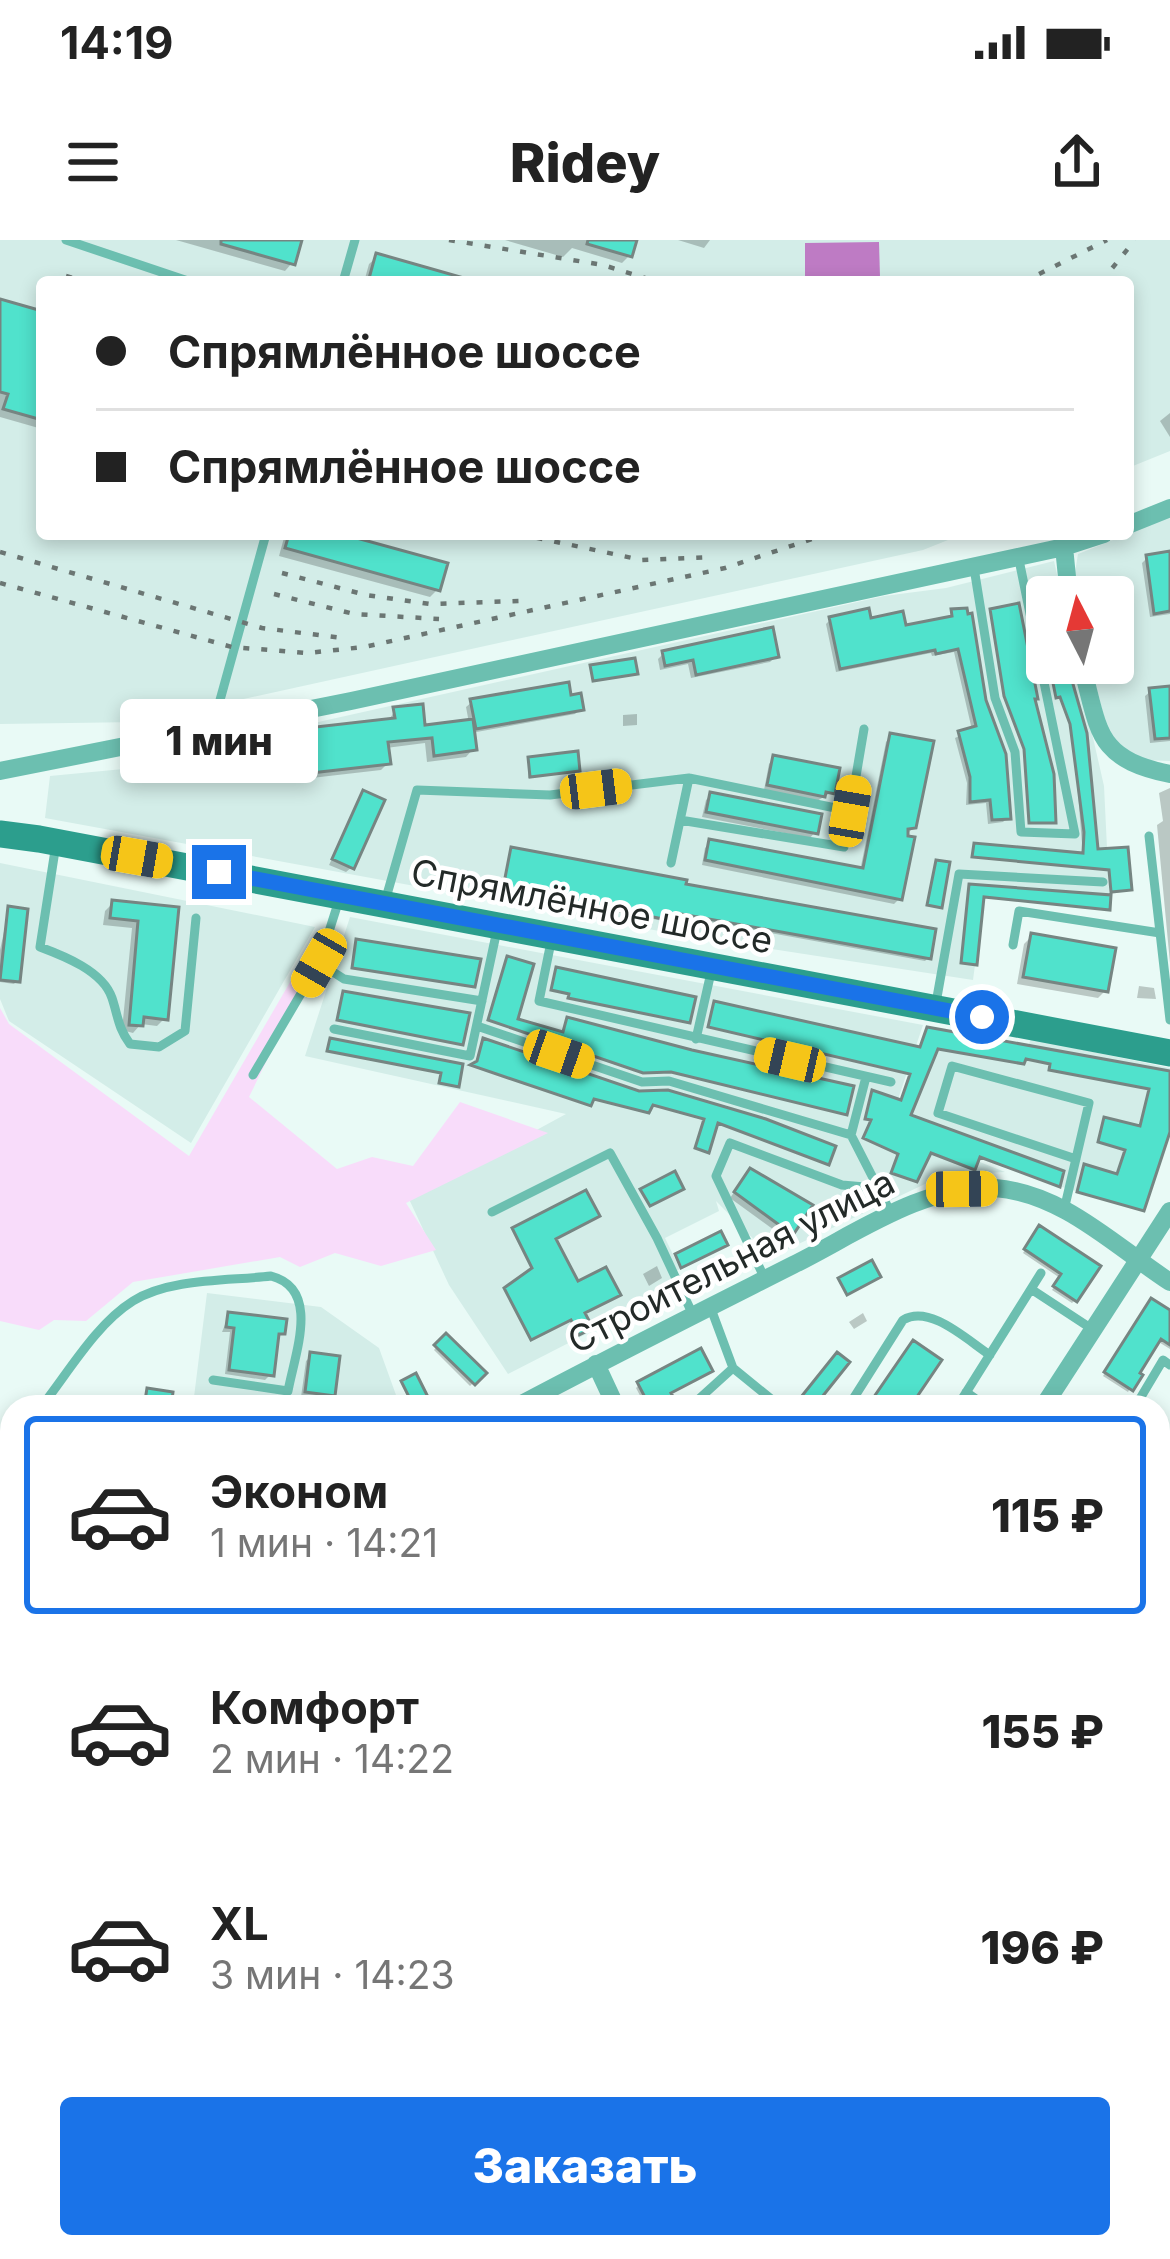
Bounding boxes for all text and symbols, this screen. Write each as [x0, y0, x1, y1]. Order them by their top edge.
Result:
text: 14:19 [60, 15, 174, 70]
icon: menu [60, 129, 126, 195]
icon: share [1044, 129, 1110, 195]
text: Ridey [510, 130, 660, 195]
text: Спрямлённое шоссе [168, 324, 641, 379]
text: Спрямлённое шоссе [168, 439, 641, 494]
north arrow [1026, 576, 1134, 684]
map controls [1026, 576, 1134, 684]
callout: 1 мин [120, 698, 318, 782]
text: 1 мин [165, 717, 273, 764]
car [558, 767, 634, 811]
car [826, 772, 874, 850]
car [98, 833, 176, 881]
route end [192, 845, 246, 899]
street label: Спрямлённое шоссе [407, 849, 777, 963]
car [285, 923, 353, 1003]
route start [955, 990, 1009, 1044]
car [519, 1025, 599, 1083]
car [751, 1034, 829, 1086]
street label: Строительная улица [560, 1160, 902, 1362]
car [926, 1170, 998, 1208]
icon: car [66, 1461, 174, 1569]
text: Эконом [210, 1464, 388, 1519]
text: 115 ₽ [991, 1488, 1104, 1543]
text: 1 мин · 14:21 [210, 1519, 438, 1566]
icon: car [66, 1677, 174, 1785]
text: Комфорт [210, 1680, 419, 1735]
text: 155 ₽ [982, 1704, 1104, 1759]
text: 2 мин · 14:22 [210, 1735, 454, 1782]
icon: car [66, 1893, 174, 2001]
text: XL [210, 1896, 269, 1951]
text: 196 ₽ [981, 1920, 1104, 1975]
text: 3 мин · 14:23 [210, 1951, 455, 1998]
button: Заказать [60, 2097, 1110, 2235]

